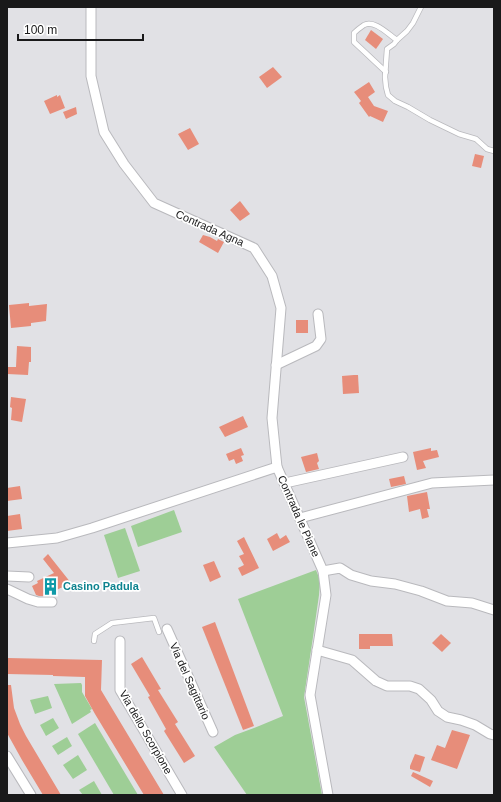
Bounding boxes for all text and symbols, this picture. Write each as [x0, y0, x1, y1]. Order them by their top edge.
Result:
scale bar [18, 16, 143, 42]
text: 100 m [24, 23, 57, 37]
street label: Contrada Agna [174, 208, 247, 249]
street label: Contrada le Piane [276, 473, 322, 559]
building icon: Casino Padula [40, 576, 60, 596]
place label: Casino Padula [63, 580, 140, 592]
street label: Via del Sagittario [168, 641, 212, 721]
street label: Via dello Scorpione [117, 688, 175, 776]

